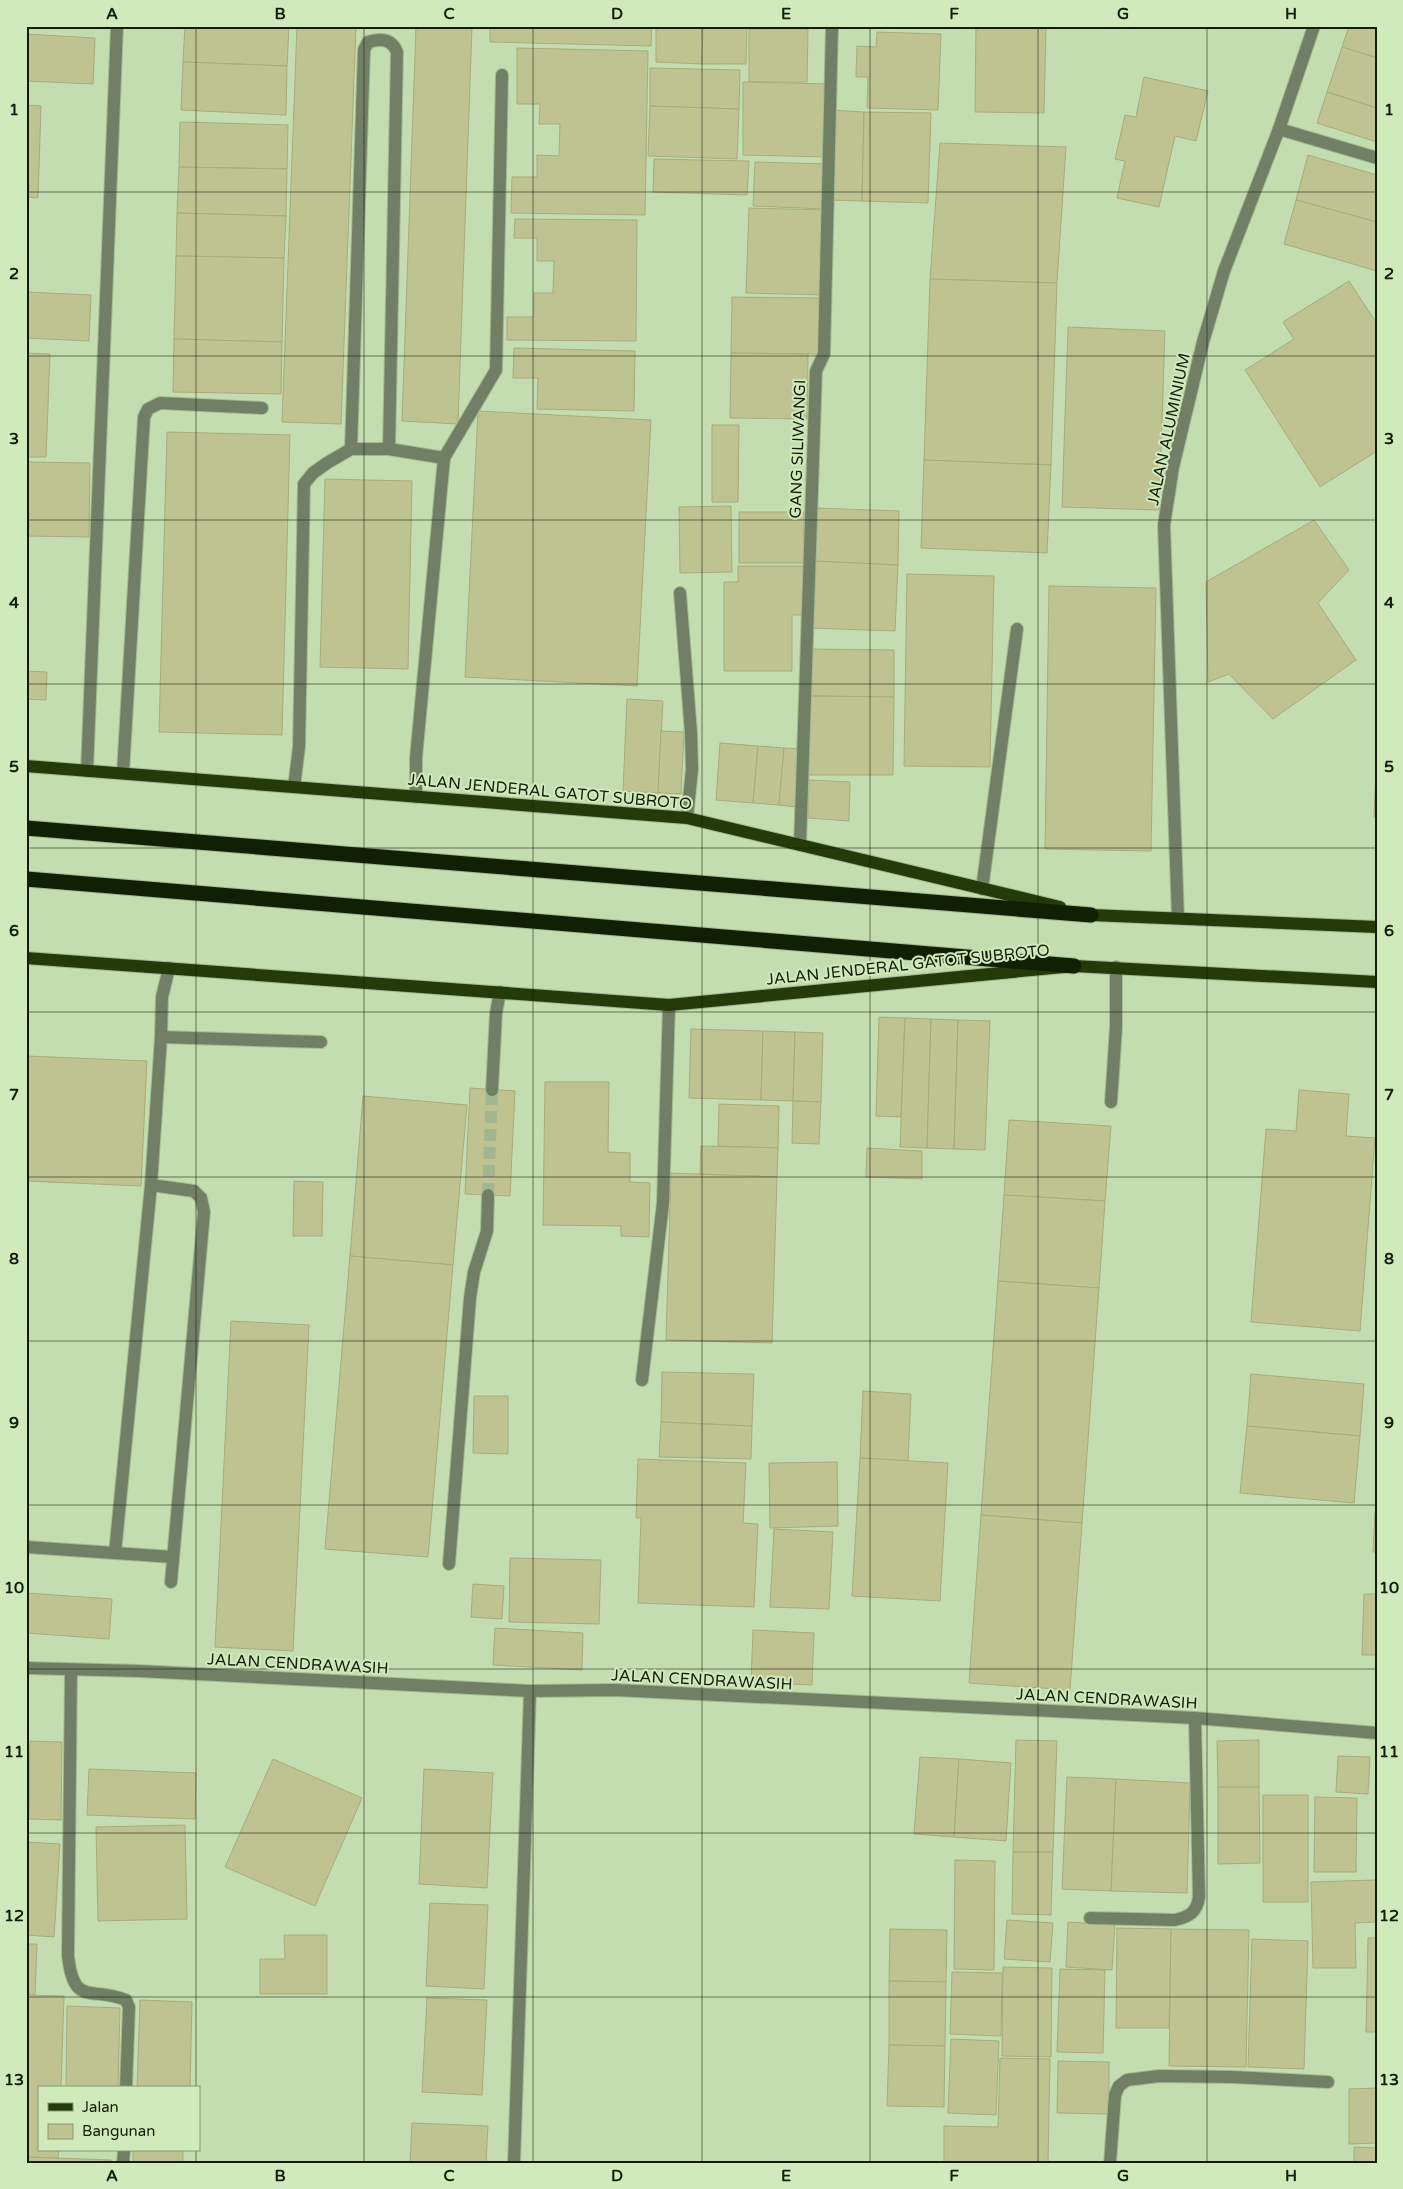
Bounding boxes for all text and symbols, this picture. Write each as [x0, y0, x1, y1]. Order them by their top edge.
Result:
text: A [106, 4, 118, 24]
text: B [274, 4, 286, 24]
text: C [443, 4, 455, 24]
text: D [611, 4, 623, 24]
text: E [781, 4, 791, 24]
text: F [949, 4, 959, 24]
text: G [1117, 4, 1129, 24]
text: H [1285, 4, 1297, 24]
text: 1 [9, 100, 19, 120]
text: 1 [1384, 100, 1394, 120]
text: 2 [9, 264, 19, 284]
text: 2 [1384, 264, 1394, 284]
street label: JALAN ALUMINIUM [1143, 351, 1195, 507]
street label: GANG SILIWANGI [786, 379, 810, 519]
text: 3 [9, 429, 19, 449]
text: 3 [1384, 429, 1394, 449]
text: 4 [9, 593, 19, 613]
text: 4 [1384, 593, 1394, 613]
text: 5 [9, 757, 19, 777]
text: 5 [1384, 757, 1394, 777]
street label: JALAN JENDERAL GATOT SUBROTO [407, 770, 693, 814]
text: 6 [9, 921, 19, 941]
text: 6 [1384, 921, 1394, 941]
street label: JALAN JENDERAL GATOT SUBROTO [765, 940, 1051, 990]
text: 7 [9, 1085, 19, 1105]
text: 7 [1384, 1085, 1394, 1105]
text: 8 [9, 1249, 19, 1269]
text: 8 [1384, 1249, 1394, 1269]
text: 9 [9, 1413, 19, 1433]
text: 9 [1384, 1413, 1394, 1433]
text: 10 [4, 1578, 24, 1598]
text: 10 [1379, 1578, 1399, 1598]
street label: JALAN CENDRAWASIH [207, 1649, 389, 1679]
street label: JALAN CENDRAWASIH [611, 1665, 793, 1695]
street label: JALAN CENDRAWASIH [1016, 1684, 1198, 1714]
text: 11 [4, 1742, 24, 1762]
text: 11 [1379, 1742, 1399, 1762]
text: 12 [4, 1906, 24, 1926]
text: 12 [1379, 1906, 1399, 1926]
text: 13 [4, 2070, 24, 2090]
text: 13 [1379, 2070, 1399, 2090]
legend [38, 2086, 200, 2152]
text: Jalan [82, 2098, 119, 2116]
text: Bangunan [82, 2122, 155, 2140]
text: A [106, 2166, 118, 2186]
text: B [274, 2166, 286, 2186]
text: C [443, 2166, 455, 2186]
text: D [611, 2166, 623, 2186]
text: E [781, 2166, 791, 2186]
text: F [949, 2166, 959, 2186]
text: G [1117, 2166, 1129, 2186]
text: H [1285, 2166, 1297, 2186]

